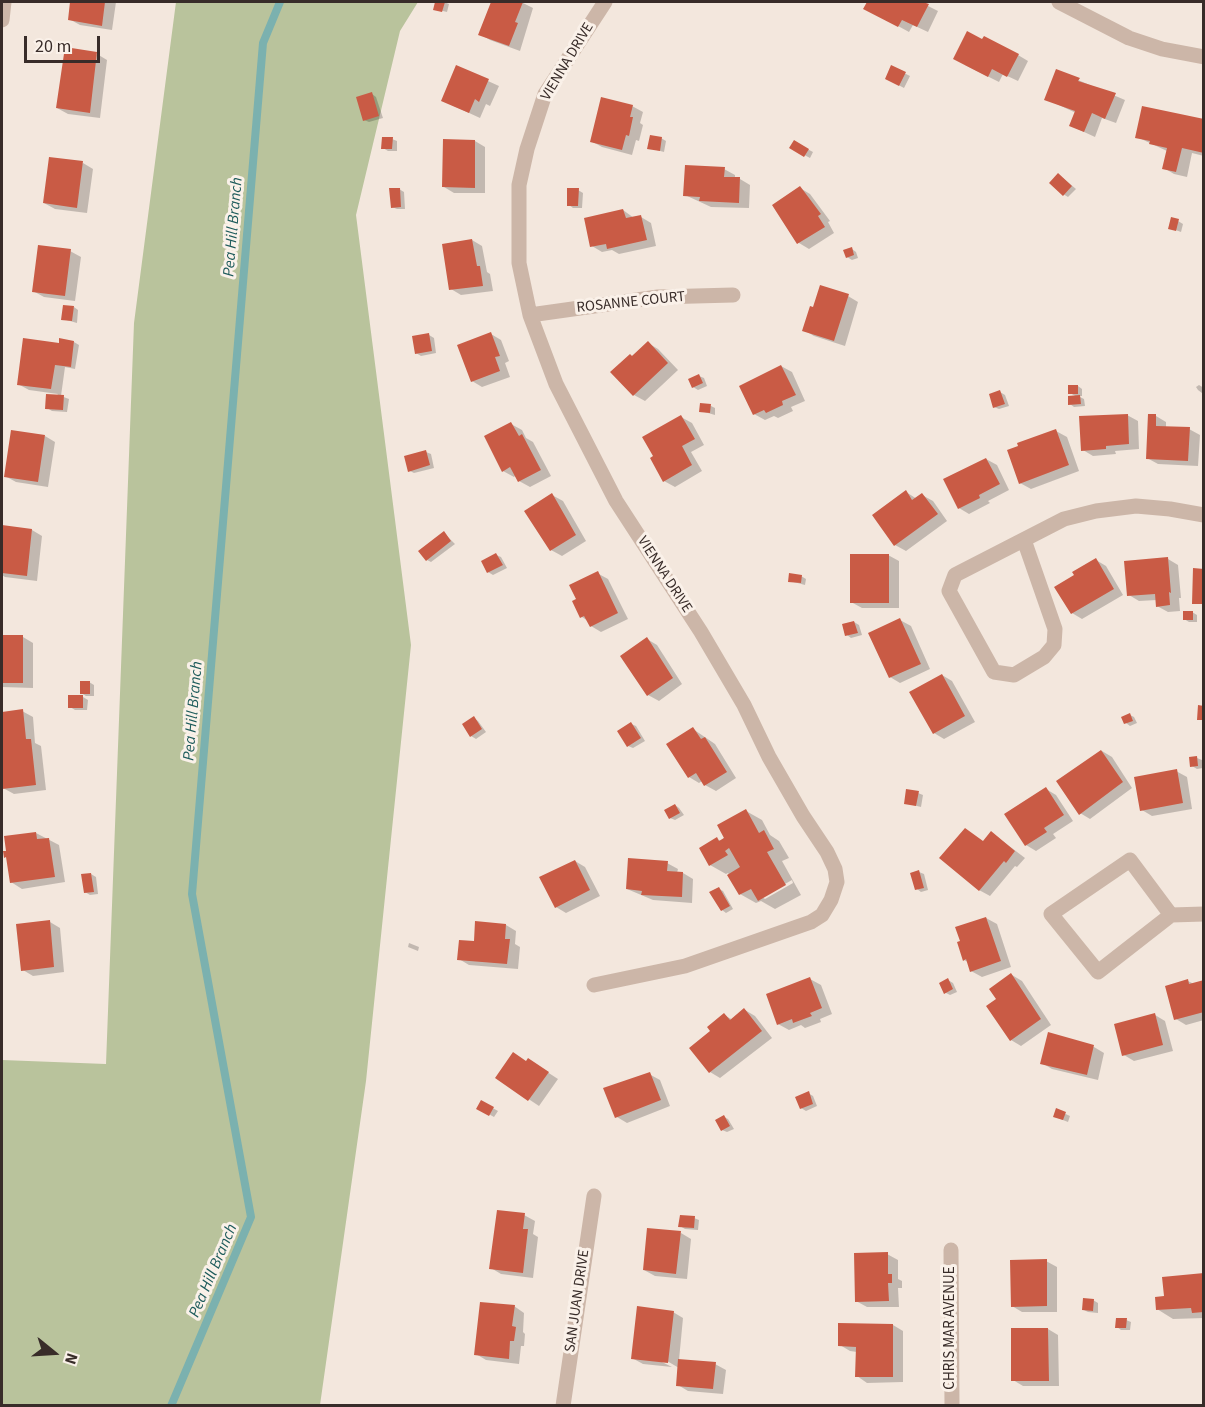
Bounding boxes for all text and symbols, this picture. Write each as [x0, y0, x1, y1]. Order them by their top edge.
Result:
street label: VIENNA DRIVE [538, 20, 598, 104]
scale bar [27, 24, 104, 62]
text: 20 m [35, 34, 71, 59]
water label: Pea Hill Branch [220, 177, 248, 277]
street label: ROSANNE COURT [576, 288, 686, 318]
street label: VIENNA DRIVE [633, 533, 695, 617]
water label: Pea Hill Branch [180, 661, 208, 761]
water label: Pea Hill Branch [186, 1221, 242, 1321]
street label: SAN JUAN DRIVE [562, 1248, 594, 1354]
street label: CHRIS MAR AVENUE [942, 1266, 960, 1390]
north arrow [24, 1323, 84, 1383]
text: N [59, 1350, 83, 1367]

